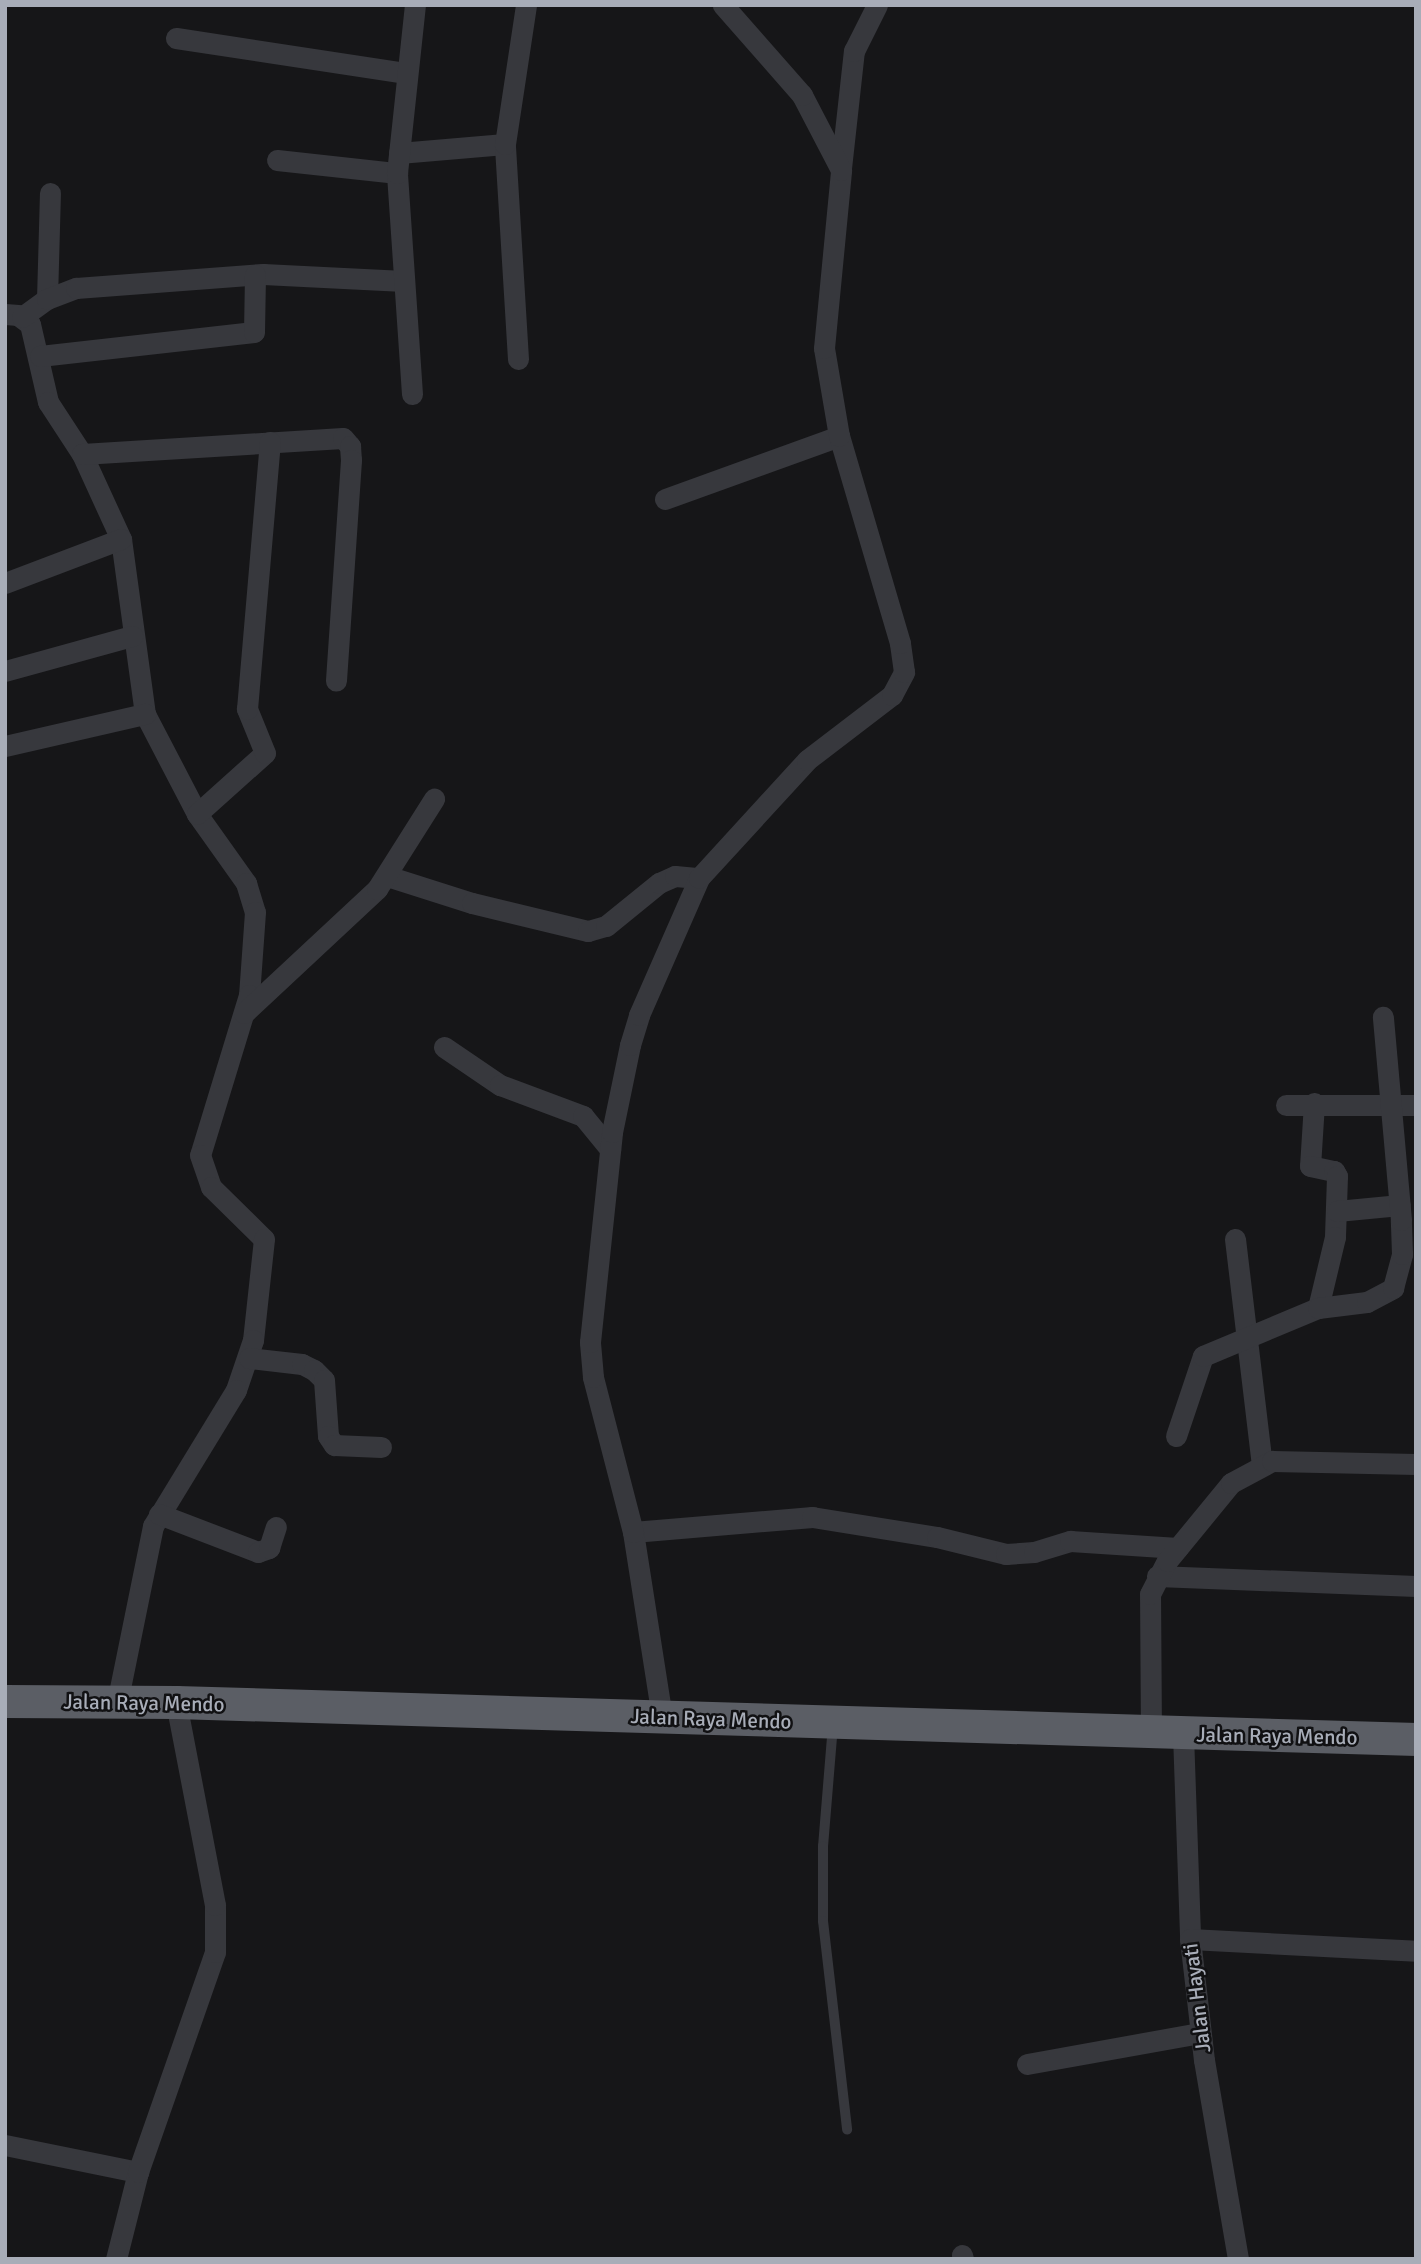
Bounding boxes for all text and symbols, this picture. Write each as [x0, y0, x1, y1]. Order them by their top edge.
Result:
street label: Jalan Raya Mendo [63, 1689, 225, 1717]
street label: Jalan Raya Mendo [630, 1704, 792, 1734]
street label: Jalan Raya Mendo [1196, 1722, 1358, 1750]
street label: Jalan Hayati [1178, 1942, 1216, 2054]

